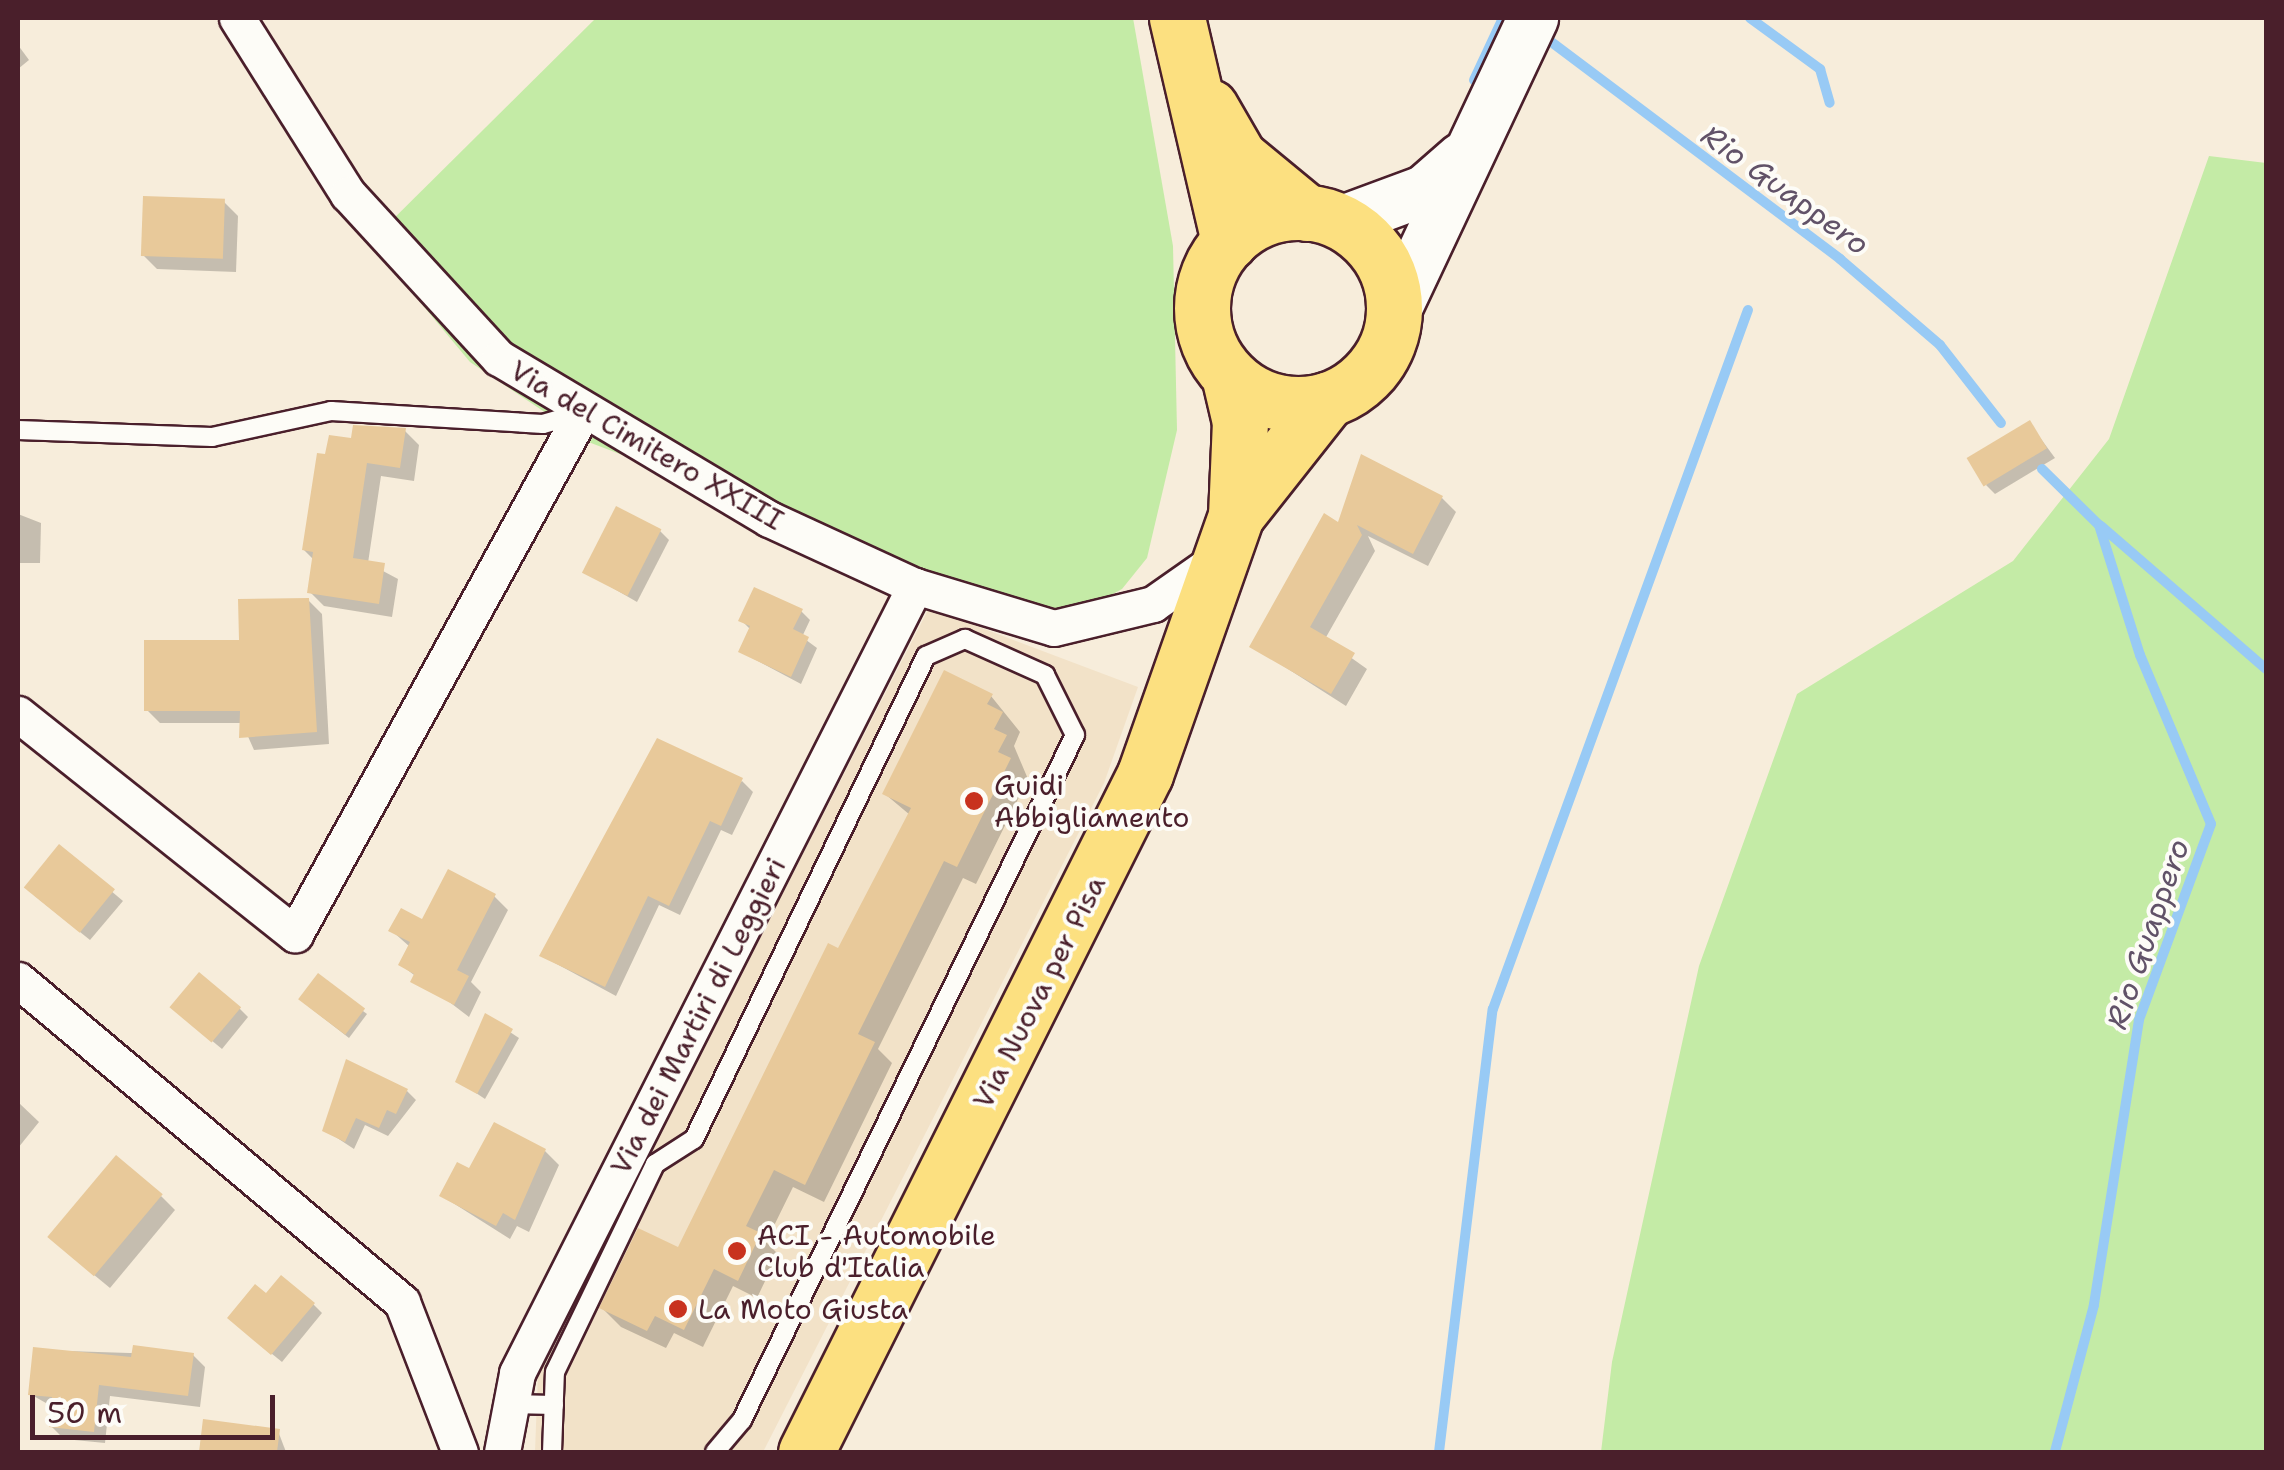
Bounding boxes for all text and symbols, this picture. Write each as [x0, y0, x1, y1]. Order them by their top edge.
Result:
water label: Rio Guappero [1694, 117, 1876, 263]
street label: Via del Cimitero XXIII [504, 353, 790, 537]
place label: Guidi Abbigliamento [994, 768, 1189, 834]
marker: Guidi Abbigliamento [963, 790, 985, 812]
water label: Rio Guappero [2099, 834, 2197, 1034]
street label: Via dei Martiri di Leggieri [603, 852, 793, 1180]
street label: Via Nuova per Pisa [966, 870, 1112, 1114]
place label: ACI - Automobile Club d'Italia [757, 1218, 996, 1284]
marker: ACI - Automobile Club d'Italia [726, 1240, 748, 1262]
place label: La Moto Giusta [698, 1292, 908, 1326]
marker: La Moto Giusta [667, 1298, 689, 1320]
scale bar [35, 1375, 280, 1437]
text: 50 m [47, 1392, 122, 1433]

